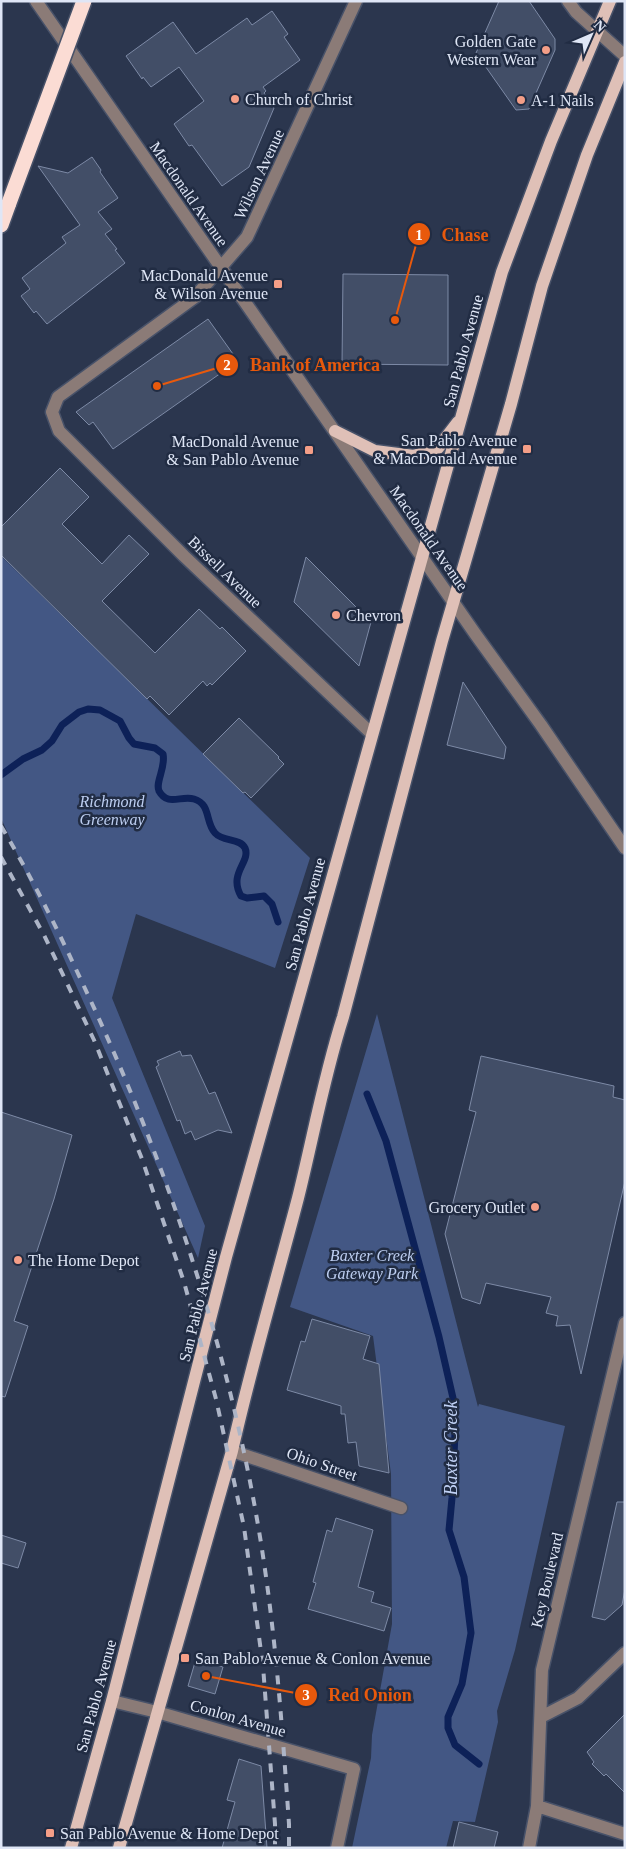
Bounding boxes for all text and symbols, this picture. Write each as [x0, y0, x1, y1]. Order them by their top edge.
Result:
north arrow [566, 10, 616, 60]
text: N [591, 17, 609, 35]
place label: Golden Gate Western Wear [447, 33, 537, 68]
marker: Golden Gate Western Wear [540, 44, 552, 56]
place label: Church of Christ [245, 91, 353, 108]
place label: A-1 Nails [531, 92, 594, 109]
marker: Church of Christ [229, 93, 241, 105]
marker: A-1 Nails [515, 94, 527, 106]
street label: Wilson Avenue [231, 126, 287, 222]
street label: Macdonald Avenue [147, 138, 231, 250]
callout: Chase [407, 218, 499, 251]
text: Chase [441, 225, 489, 245]
text: 1 [415, 227, 423, 243]
place label: MacDonald Avenue & Wilson Avenue [141, 267, 268, 302]
marker: MacDonald Avenue & Wilson Avenue [272, 278, 284, 290]
street label: San Pablo Avenue [440, 293, 486, 409]
callout: Bank of America [214, 348, 390, 381]
text: Bank of America [250, 355, 380, 375]
text: 2 [223, 357, 231, 373]
place label: San Pablo Avenue & MacDonald Avenue [373, 432, 517, 467]
place label: MacDonald Avenue & San Pablo Avenue [166, 433, 299, 468]
marker: San Pablo Avenue & MacDonald Avenue [521, 443, 533, 455]
marker: MacDonald Avenue & San Pablo Avenue [303, 444, 315, 456]
street label: Macdonald Avenue [387, 482, 471, 594]
street label: Bissell Avenue [185, 533, 265, 611]
place label: Chevron [346, 607, 401, 624]
marker: Chevron [330, 609, 342, 621]
park label: Richmond Greenway [79, 793, 145, 829]
street label: San Pablo Avenue [282, 856, 328, 972]
place label: Grocery Outlet [429, 1199, 526, 1217]
marker: Grocery Outlet [529, 1201, 541, 1213]
street label: San Pablo Avenue [176, 1247, 220, 1363]
park label: Baxter Creek Gateway Park [326, 1247, 419, 1283]
place label: The Home Depot [28, 1252, 140, 1270]
marker: The Home Depot [12, 1254, 24, 1266]
water label: Baxter Creek [441, 1400, 461, 1495]
street label: Ohio Street [285, 1444, 360, 1484]
street label: Key Boulevard [528, 1531, 567, 1630]
street label: San Pablo Avenue [73, 1638, 119, 1754]
place label: San Pablo Avenue & Conlon Avenue [195, 1650, 430, 1667]
marker: San Pablo Avenue & Conlon Avenue [179, 1652, 191, 1664]
callout: Red Onion [294, 1678, 422, 1711]
text: Red Onion [328, 1685, 412, 1705]
text: 3 [302, 1687, 310, 1703]
street label: Conlon Avenue [188, 1696, 288, 1740]
place label: San Pablo Avenue & Home Depot [60, 1825, 279, 1843]
marker: San Pablo Avenue & Home Depot [44, 1827, 56, 1839]

